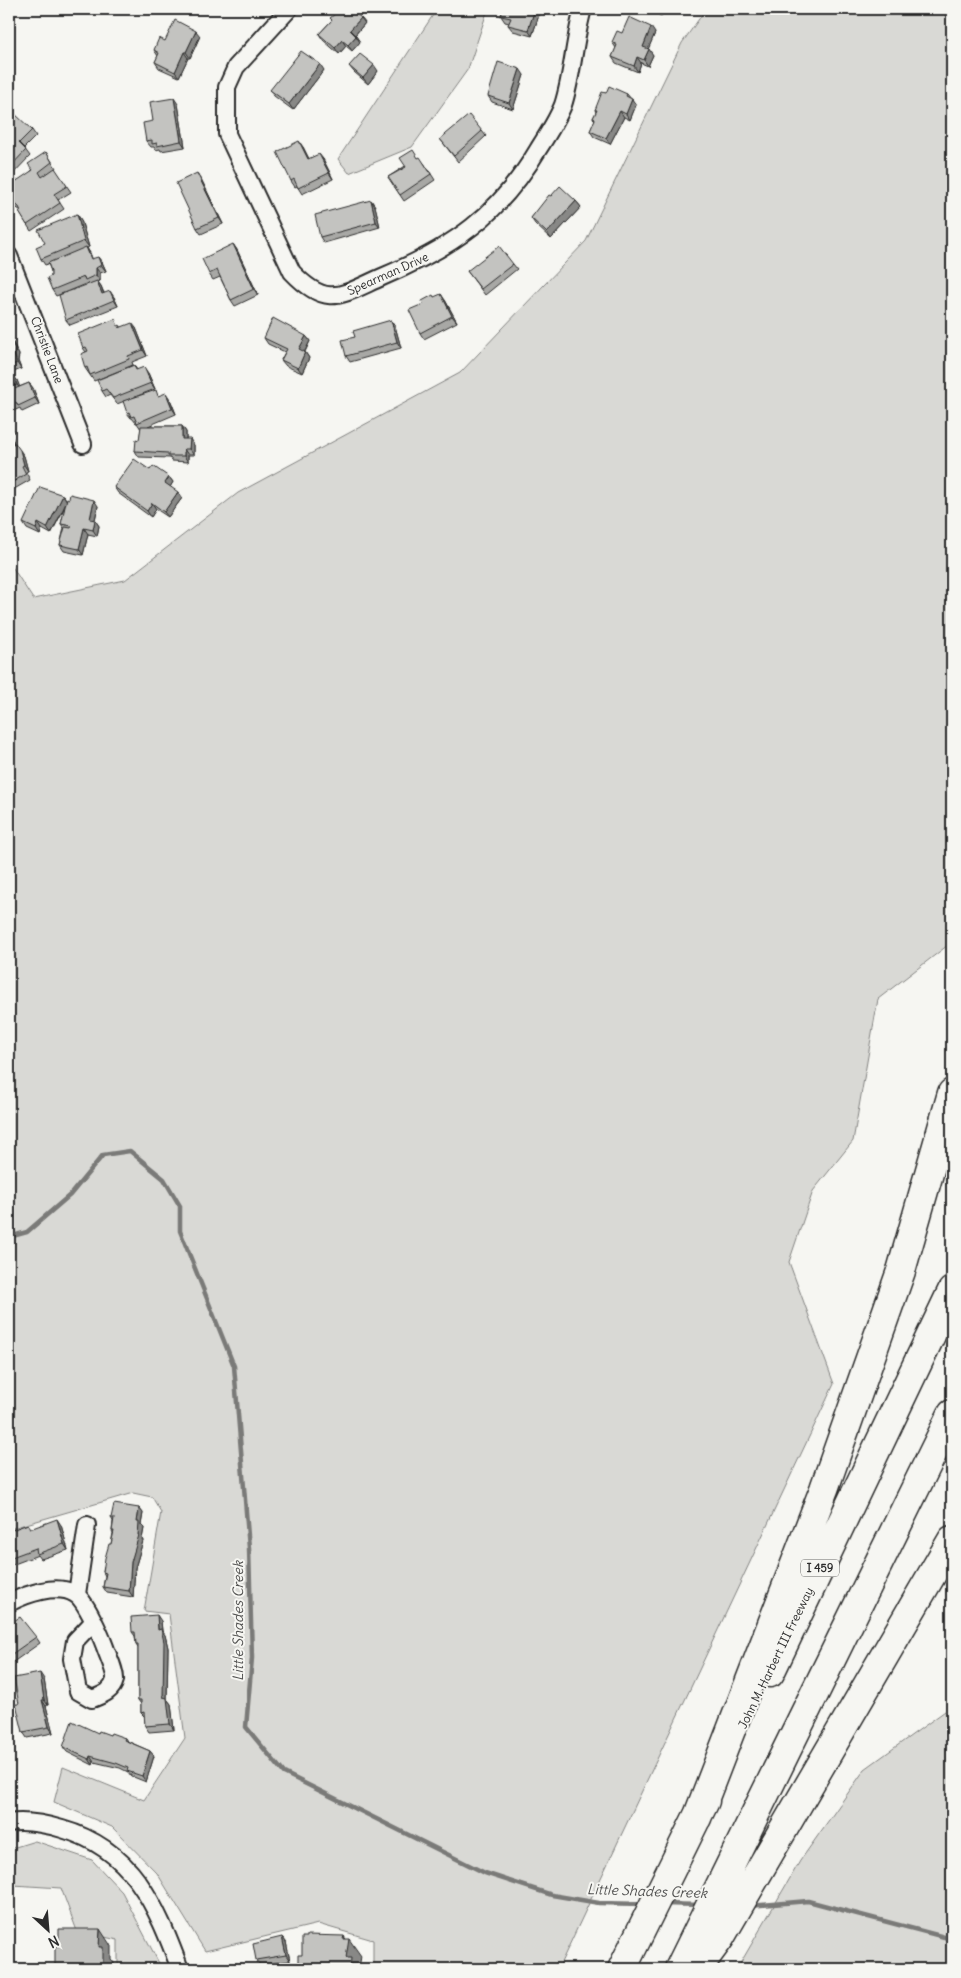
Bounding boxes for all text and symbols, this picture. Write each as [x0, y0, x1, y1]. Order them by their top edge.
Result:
street label: Spearman Drive [345, 249, 431, 298]
street label: Christie Lane [28, 314, 67, 385]
water label: Little Shades Creek [229, 1560, 247, 1681]
road number: I 459 [801, 1560, 839, 1576]
street label: John M. Harbert III Freeway [735, 1585, 816, 1731]
water label: Little Shades Creek [587, 1880, 708, 1902]
north arrow [22, 1906, 72, 1956]
text: N [45, 1931, 62, 1952]

